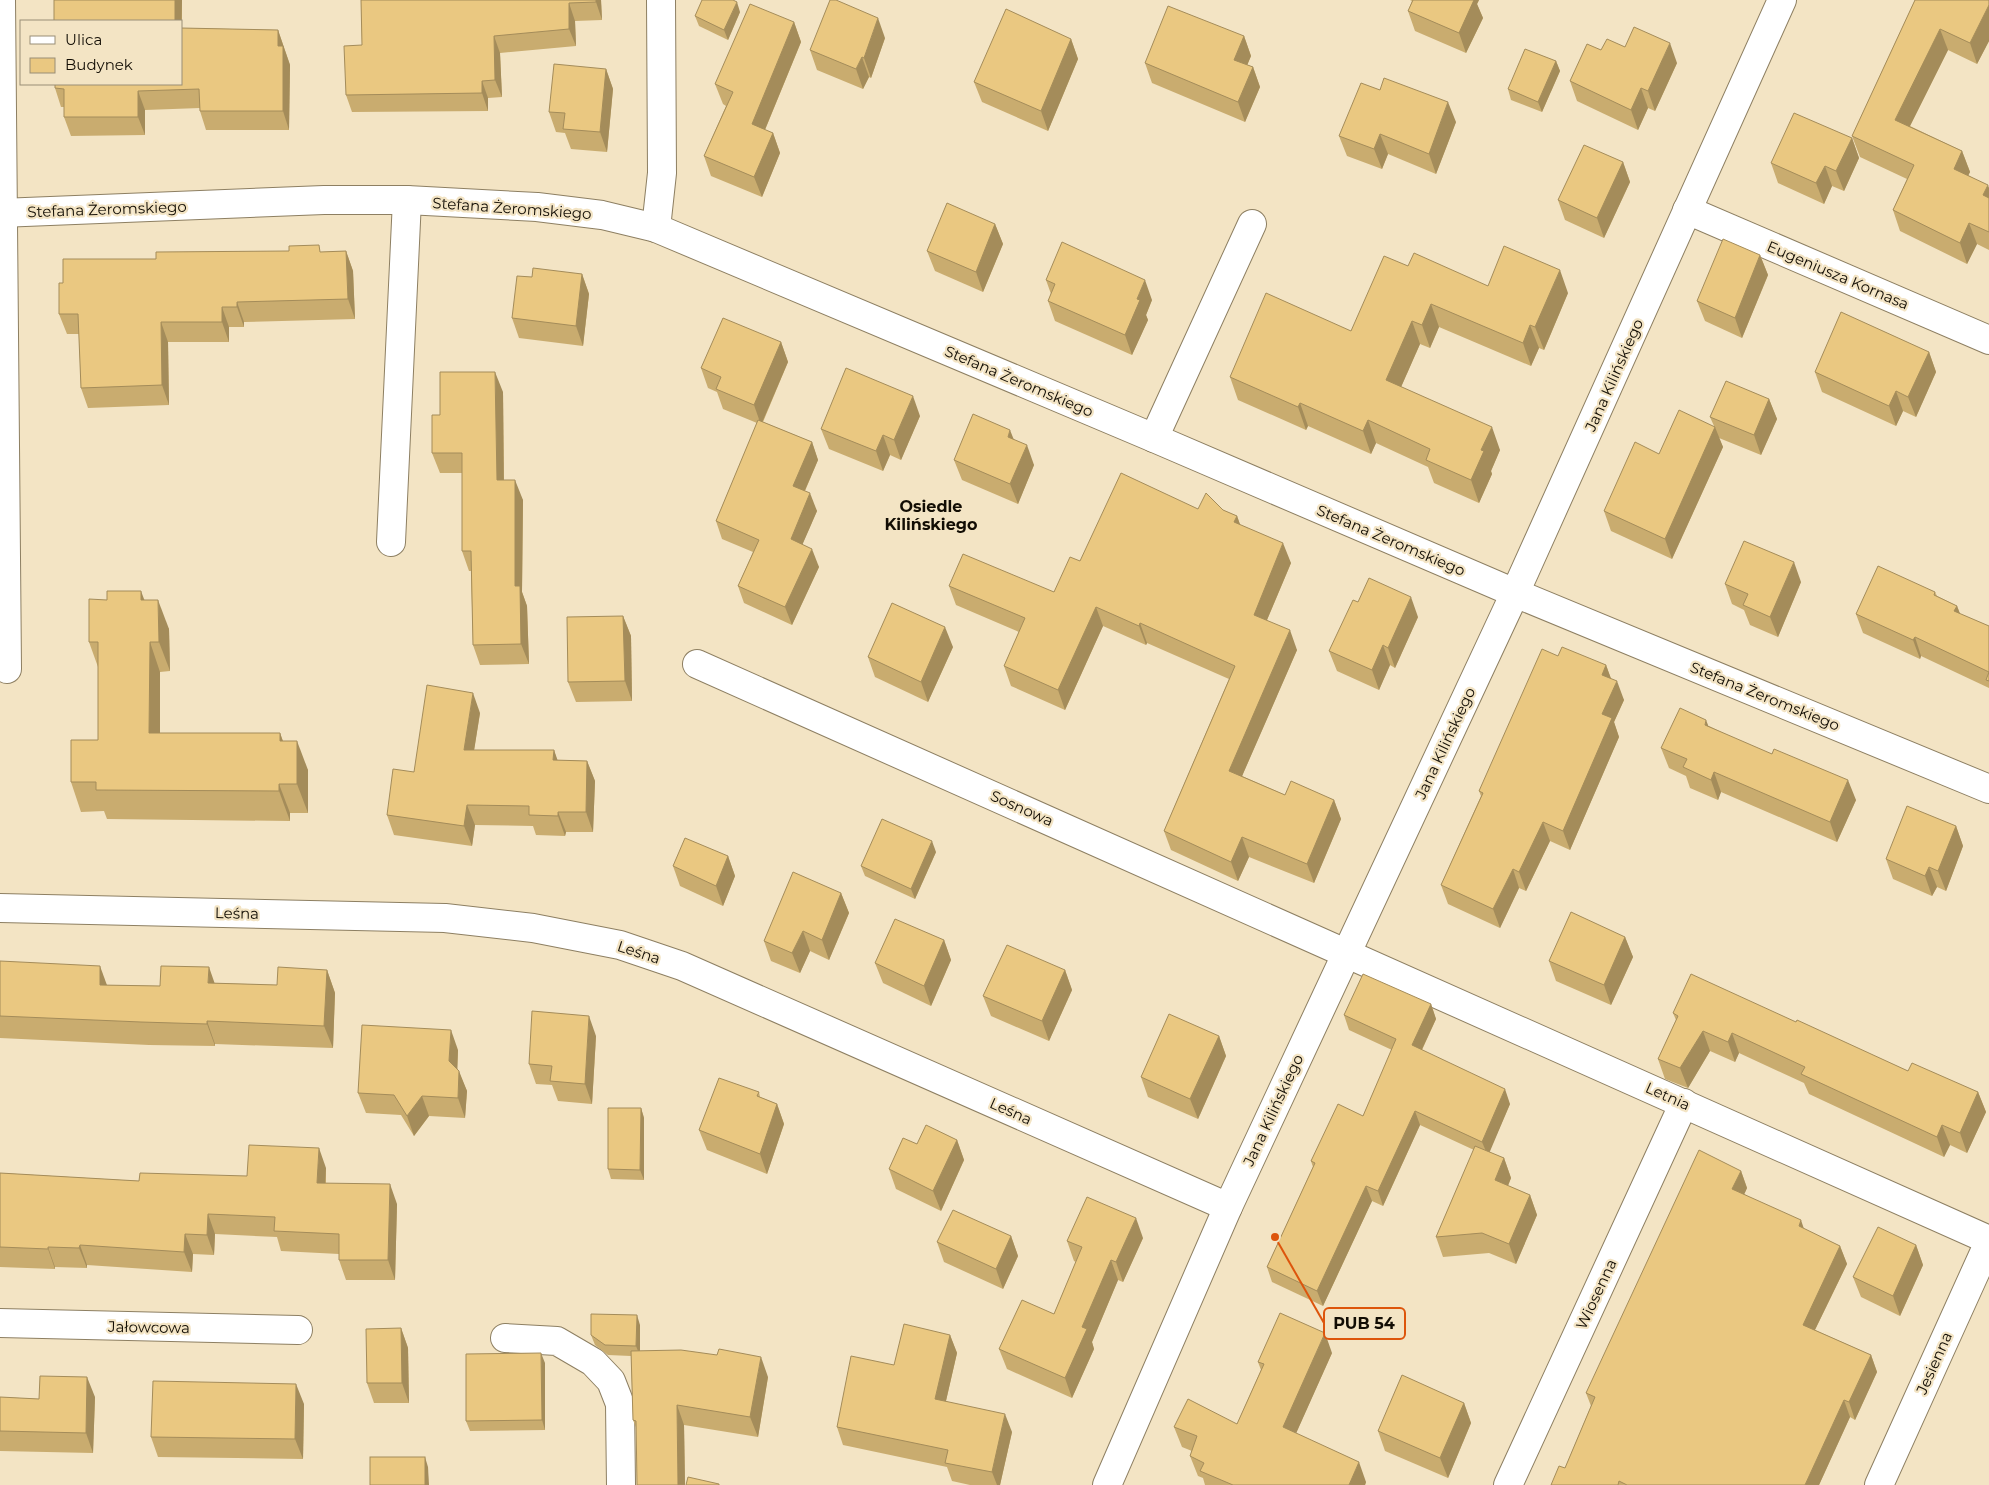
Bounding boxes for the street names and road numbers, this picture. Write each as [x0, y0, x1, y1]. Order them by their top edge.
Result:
street label: Stefana Żeromskiego [432, 193, 592, 223]
street label: Stefana Żeromskiego [27, 197, 187, 221]
street label: Eugeniusza Kornasa [1764, 237, 1912, 313]
street label: Jana Kilińskiego [1580, 316, 1647, 435]
street label: Stefana Żeromskiego [942, 341, 1096, 421]
street label: Stefana Żeromskiego [1314, 500, 1468, 580]
street label: Stefana Żeromskiego [1687, 657, 1843, 735]
street label: Jana Kilińskiego [1410, 684, 1479, 803]
street label: Sosnowa [988, 786, 1056, 830]
street label: Leśna [215, 903, 259, 923]
street label: Leśna [615, 936, 663, 968]
street label: Jana Kilińskiego [1238, 1051, 1307, 1170]
street label: Letnia [1643, 1078, 1693, 1114]
street label: Leśna [987, 1093, 1035, 1129]
street label: Wiosenna [1571, 1256, 1621, 1332]
street label: Jałowcowa [107, 1317, 190, 1337]
street label: Jesienna [1911, 1329, 1956, 1398]

